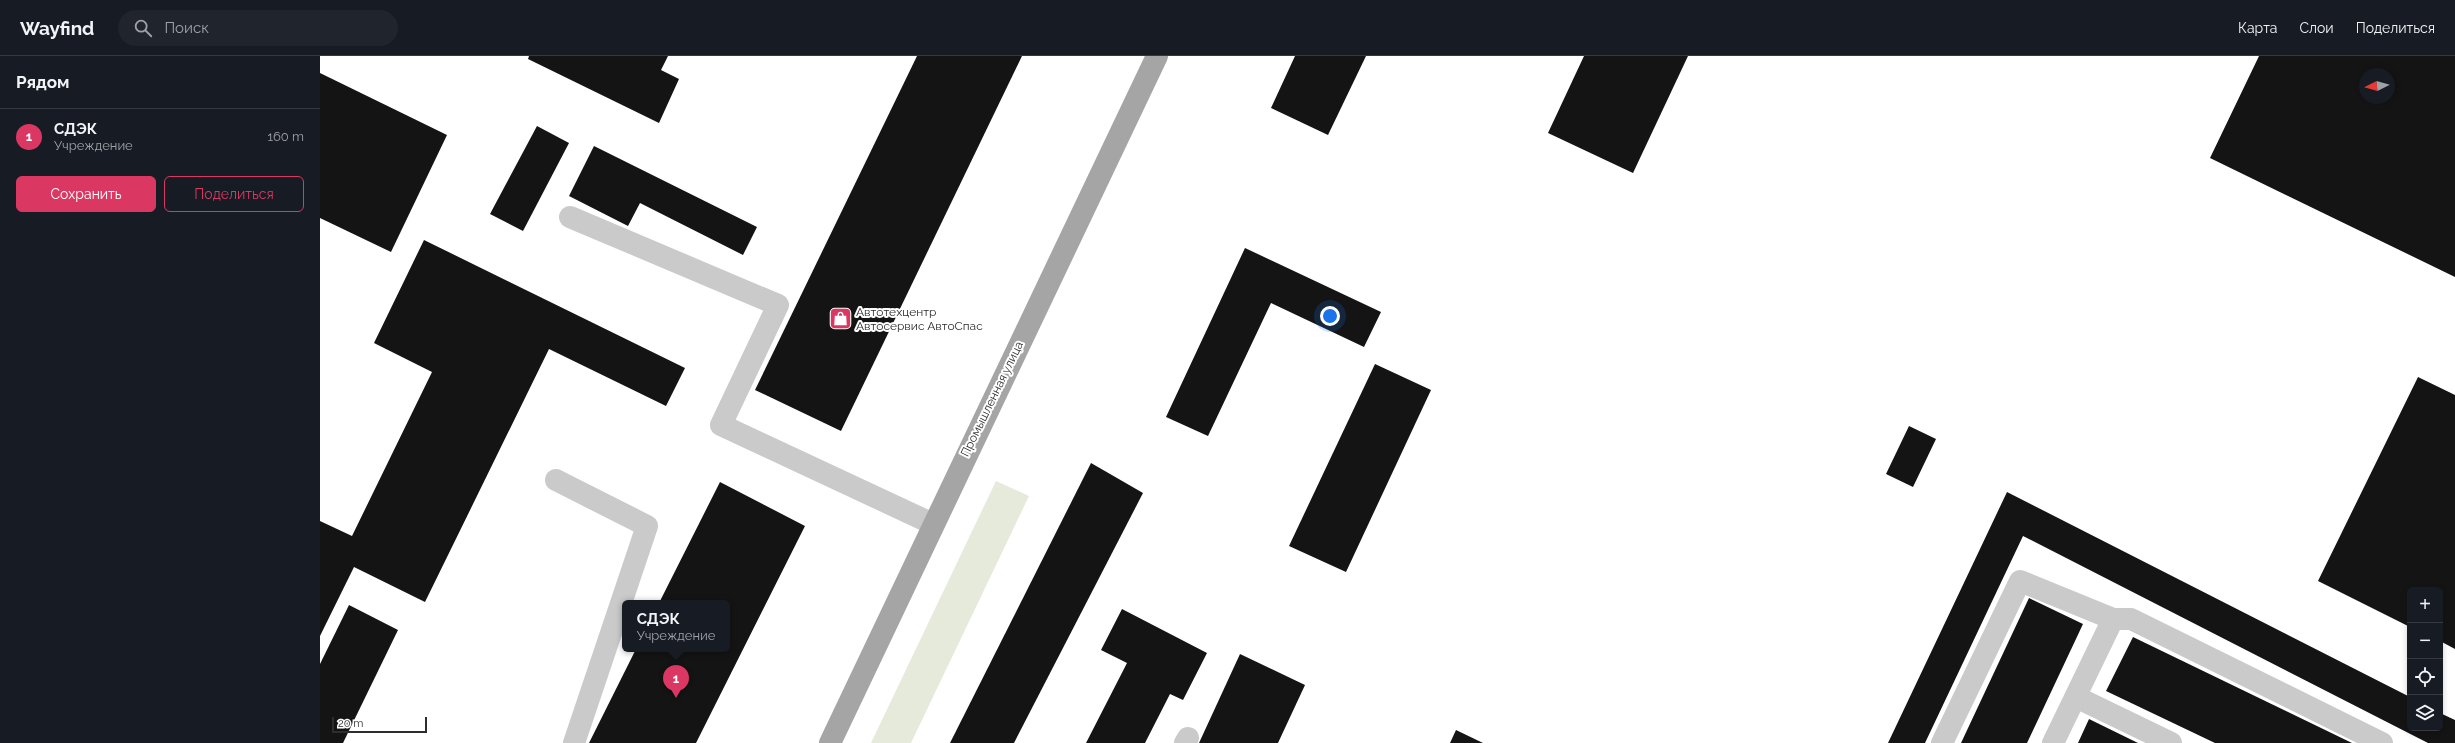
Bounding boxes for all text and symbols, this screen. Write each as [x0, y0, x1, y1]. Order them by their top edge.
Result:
search box [118, 10, 398, 46]
text: Wayfind [20, 17, 94, 39]
icon: search [132, 17, 154, 39]
text: Поиск [164, 19, 209, 37]
text: Карта [2238, 20, 2277, 36]
text: Слои [2299, 20, 2334, 36]
text: Поделиться [2356, 20, 2435, 36]
north arrow [2359, 68, 2395, 104]
text: Рядом [16, 72, 69, 92]
text: СДЭК [54, 120, 97, 138]
text: 1 [26, 129, 32, 144]
text: 160 m [267, 129, 304, 144]
text: Учреждение [54, 138, 133, 153]
button: Сохранить [16, 176, 156, 212]
button: Поделиться [164, 176, 304, 212]
place label: Автотехцентр Автосервис АвтоСпас [856, 305, 983, 333]
shop icon: Автотехцентр Автосервис АвтоСпас [828, 306, 854, 332]
your location [1320, 306, 1340, 326]
street label: Промышленная улица [958, 339, 1026, 459]
map controls [2407, 587, 2443, 731]
button: + [2407, 587, 2443, 623]
popup [622, 600, 730, 652]
text: СДЭК [637, 610, 680, 628]
button: − [2407, 623, 2443, 659]
text: Учреждение [637, 628, 715, 643]
button: locate [2407, 659, 2443, 695]
pin: 1 [663, 665, 689, 698]
button: layers [2407, 695, 2443, 731]
scale bar [332, 715, 427, 734]
text: 20 m [338, 717, 363, 730]

